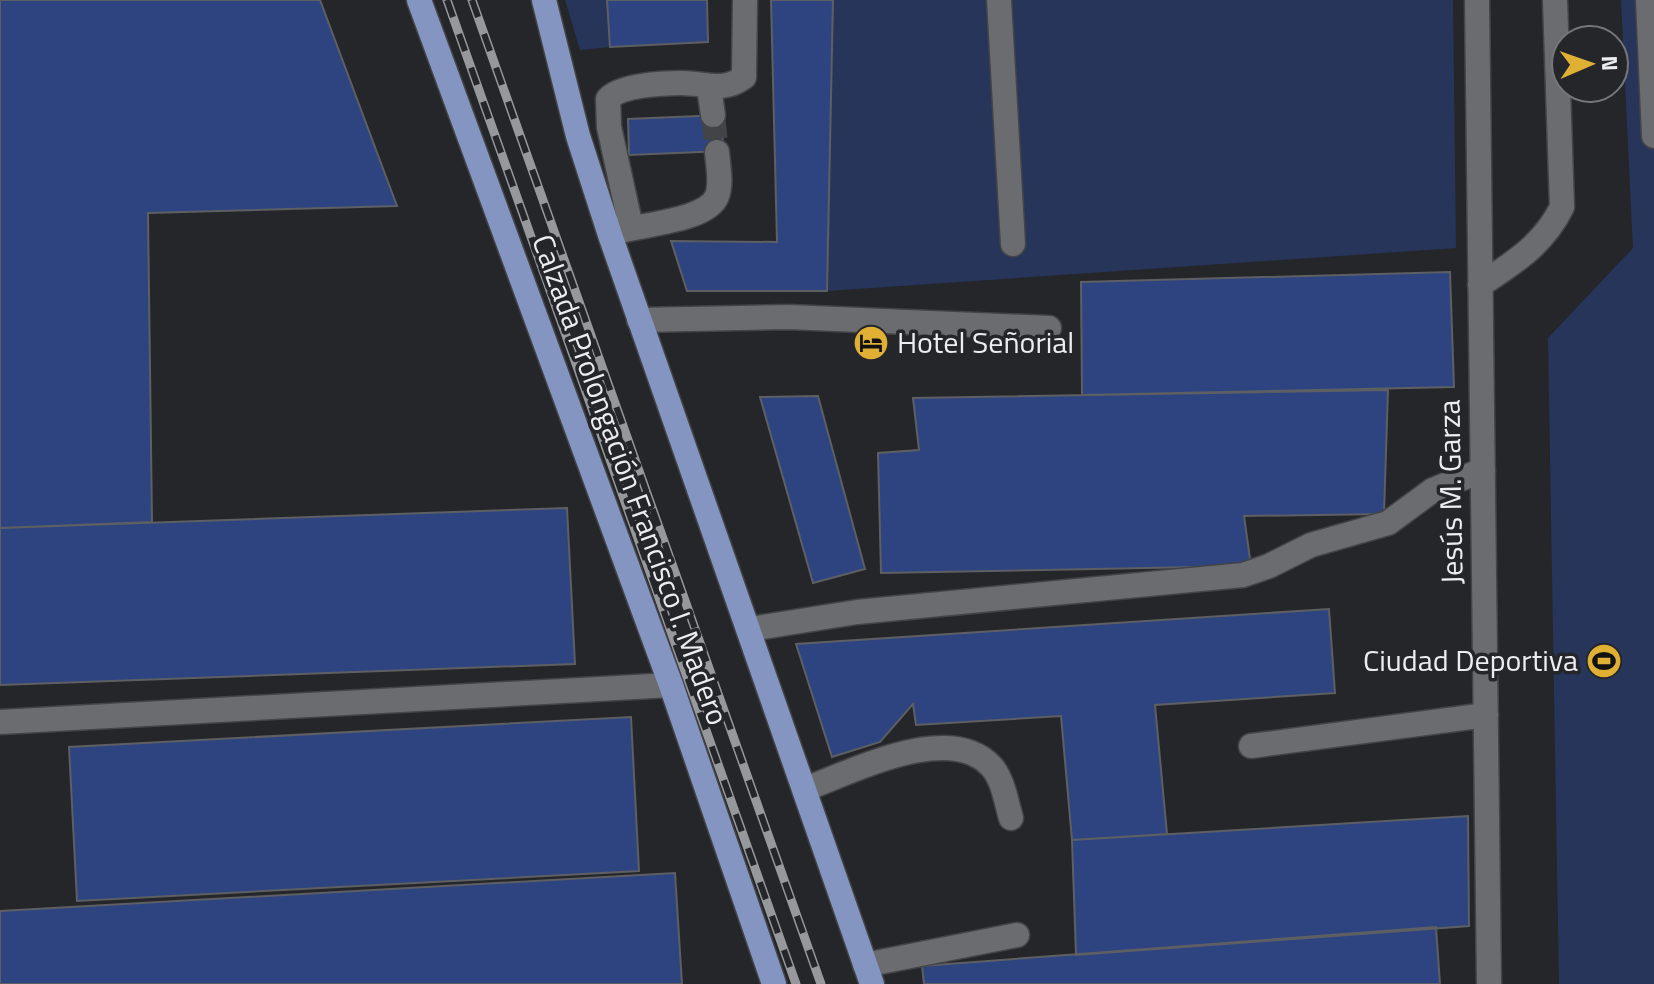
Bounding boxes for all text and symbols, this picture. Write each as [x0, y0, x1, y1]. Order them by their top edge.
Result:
north arrow [1550, 24, 1630, 104]
text: N [1593, 55, 1627, 72]
street label: Calzada Prolongación Francisco I. Madero [521, 228, 741, 731]
place label: Hotel Señorial [897, 319, 1074, 365]
hotel icon: Hotel Señorial [852, 324, 890, 362]
street label: Jesús M. Garza [1425, 399, 1475, 585]
place label: Ciudad Deportiva [1363, 637, 1578, 683]
sports icon: Ciudad Deportiva [1585, 642, 1623, 680]

